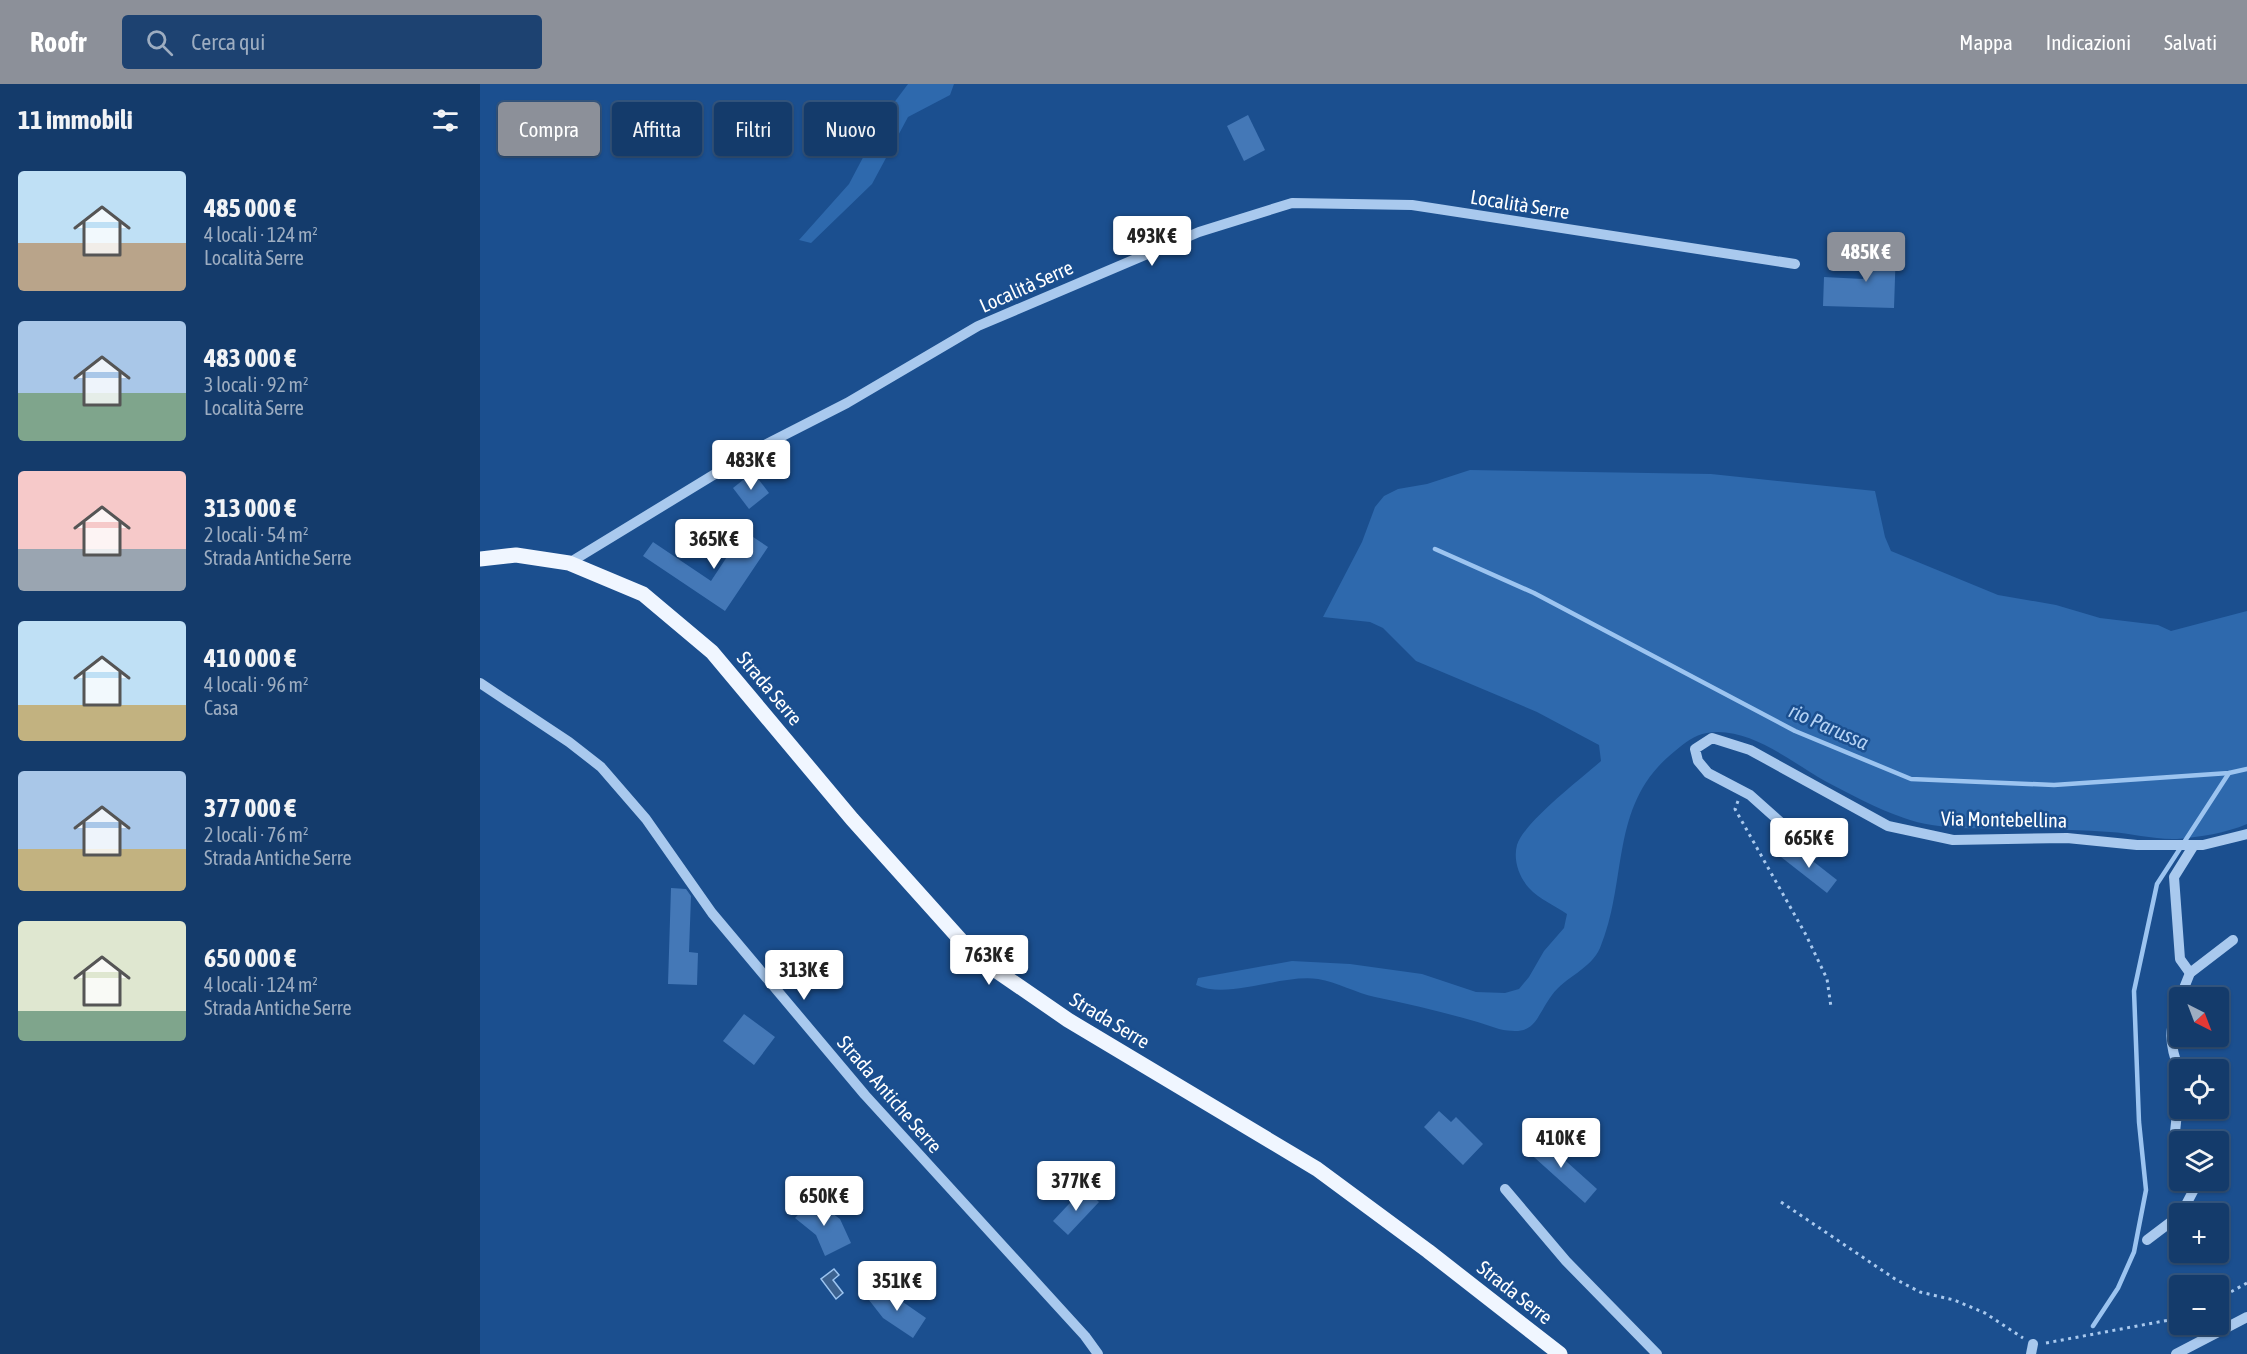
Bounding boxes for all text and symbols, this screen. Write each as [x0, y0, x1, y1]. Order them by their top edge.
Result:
search box [122, 15, 542, 69]
text: Roofr [30, 26, 86, 58]
icon: search [143, 26, 176, 59]
text: Cerca qui [191, 29, 265, 55]
text: Mappa [1959, 30, 2013, 54]
text: Indicazioni [2046, 30, 2131, 54]
text: Salvati [2164, 30, 2217, 54]
chip: Compra [498, 102, 600, 156]
chip: Affitta [612, 102, 702, 156]
chip: Filtri [714, 102, 792, 156]
chip: Nuovo [804, 102, 897, 156]
icon: filters [429, 104, 462, 137]
text: 11 immobili [18, 105, 133, 135]
street label: Località Serre [1469, 185, 1571, 223]
text: 485 000 € [204, 193, 296, 223]
icon: home [66, 195, 138, 267]
pin: 493K € [1103, 216, 1201, 267]
text: 4 locali · 124 m² [204, 223, 318, 246]
text: 493K € [1127, 224, 1177, 247]
pin: 485K € [1817, 232, 1915, 283]
text: 485K € [1841, 240, 1891, 263]
text: Località Serre [204, 246, 304, 269]
street label: Località Serre [976, 255, 1076, 317]
text: 483 000 € [204, 343, 296, 373]
icon: home [66, 345, 138, 417]
text: 3 locali · 92 m² [204, 373, 309, 396]
text: Località Serre [204, 396, 304, 419]
pin: 483K € [702, 440, 800, 491]
text: 483K € [726, 448, 776, 471]
text: 313 000 € [204, 493, 296, 523]
icon: home [66, 495, 138, 567]
pin: 365K € [665, 519, 763, 570]
text: 2 locali · 54 m² [204, 523, 309, 546]
text: 365K € [689, 527, 739, 550]
text: Strada Antiche Serre [204, 546, 352, 569]
text: 410 000 € [204, 643, 296, 673]
icon: home [66, 645, 138, 717]
street label: Strada Serre [733, 647, 807, 729]
text: 4 locali · 96 m² [204, 673, 309, 696]
text: Casa [204, 696, 239, 719]
water label: rio Parussa [1786, 698, 1873, 754]
text: 377 000 € [204, 793, 296, 823]
icon: home [66, 795, 138, 867]
street label: Via Montebellina [1941, 806, 2067, 832]
pin: 665K € [1760, 818, 1858, 869]
text: 2 locali · 76 m² [204, 823, 309, 846]
text: 665K € [1784, 826, 1834, 849]
text: Strada Antiche Serre [204, 846, 352, 869]
pin: 763K € [940, 935, 1038, 986]
text: 650 000 € [204, 943, 296, 973]
text: 763K € [964, 943, 1014, 966]
icon: home [66, 945, 138, 1017]
pin: 313K € [755, 950, 853, 1001]
text: 313K € [779, 958, 829, 981]
text: 4 locali · 124 m² [204, 973, 318, 996]
street label: Strada Serre [1066, 987, 1154, 1053]
north arrow [2169, 987, 2229, 1047]
map controls [2169, 987, 2229, 1335]
text: Strada Antiche Serre [204, 996, 352, 1019]
street label: Strada Antiche Serre [833, 1031, 947, 1157]
button: locate [2169, 1059, 2229, 1119]
pin: 410K € [1512, 1118, 1610, 1169]
text: 410K € [1536, 1126, 1586, 1149]
button: layers [2169, 1131, 2229, 1191]
pin: 377K € [1027, 1161, 1125, 1212]
text: 377K € [1051, 1169, 1101, 1192]
pin: 650K € [775, 1176, 873, 1227]
text: 650K € [799, 1184, 849, 1207]
button: + [2169, 1203, 2229, 1263]
street label: Strada Serre [1473, 1256, 1557, 1328]
pin: 351K € [848, 1261, 946, 1312]
text: 351K € [872, 1269, 922, 1292]
button: − [2169, 1275, 2229, 1335]

